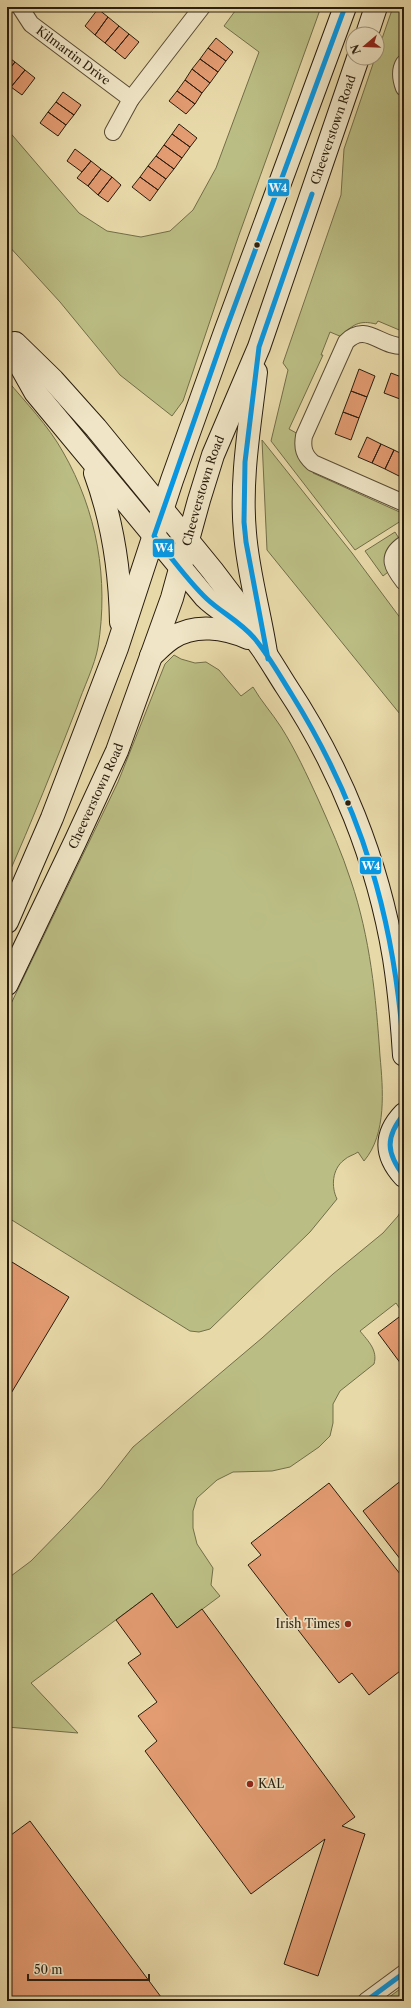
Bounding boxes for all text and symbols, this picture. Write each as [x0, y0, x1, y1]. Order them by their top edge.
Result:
street label: Kilmartin Drive [33, 23, 114, 88]
north arrow [345, 26, 385, 66]
text: N [347, 42, 364, 56]
street label: Cheeverstown Road [307, 72, 359, 186]
line badge: W4 [267, 178, 290, 197]
text: W4 [267, 181, 288, 195]
unlabelled marker [252, 240, 262, 250]
street label: Cheeverstown Road [179, 433, 228, 547]
line badge: W4 [152, 538, 175, 558]
text: W4 [153, 541, 174, 555]
street label: Cheeverstown Road [65, 740, 126, 851]
unlabelled marker [343, 798, 353, 808]
line badge: W4 [359, 856, 382, 875]
text: W4 [360, 859, 381, 873]
place label: Irish Times [276, 1616, 340, 1631]
marker: Irish Times [343, 1619, 353, 1629]
place label: KAL [258, 1776, 284, 1791]
marker: KAL [245, 1779, 255, 1789]
scale bar [28, 1956, 149, 1982]
text: 50 m [34, 1962, 63, 1977]

